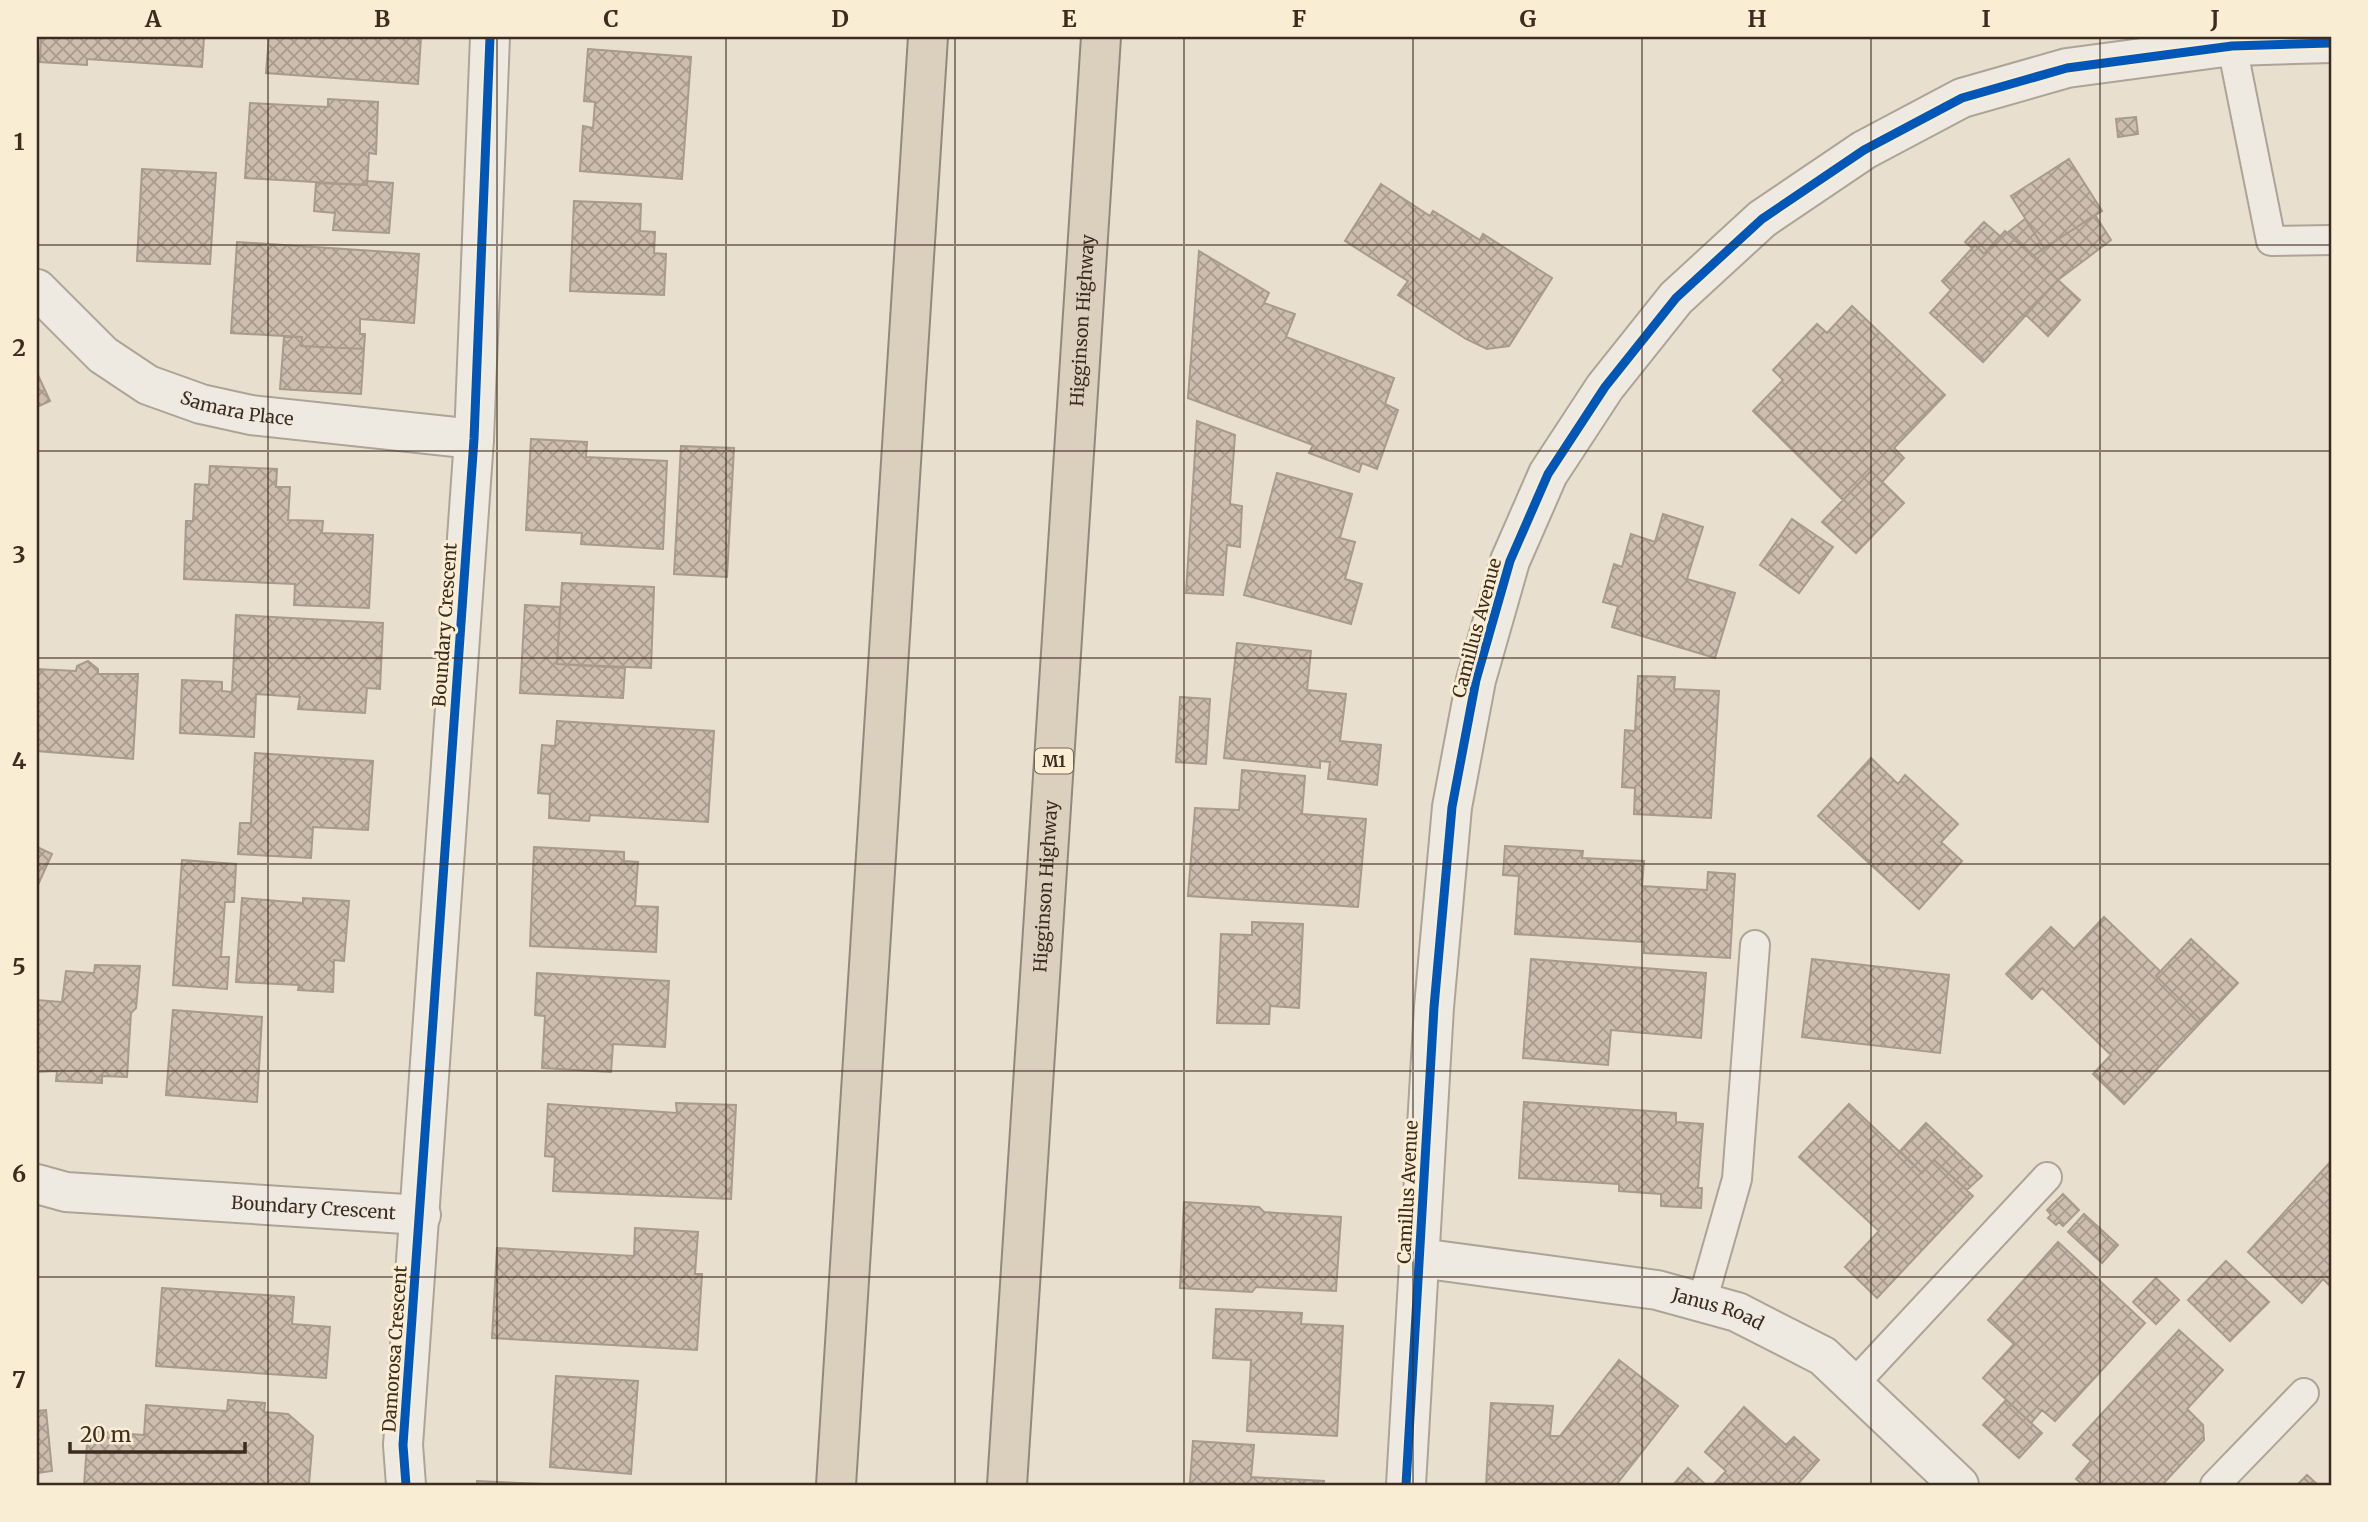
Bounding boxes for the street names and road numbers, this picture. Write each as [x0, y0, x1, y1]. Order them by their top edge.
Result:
street label: Higginson Highway [1065, 233, 1099, 407]
street label: Samara Place [177, 386, 295, 430]
street label: Boundary Crescent [427, 542, 462, 708]
street label: Camillus Avenue [1447, 556, 1506, 700]
road number: M1 [1035, 748, 1073, 774]
street label: Higginson Highway [1028, 799, 1062, 973]
street label: Camillus Avenue [1392, 1120, 1423, 1264]
street label: Boundary Crescent [231, 1191, 396, 1224]
street label: Damorosa Crescent [377, 1265, 412, 1433]
street label: Janus Road [1669, 1282, 1768, 1335]

